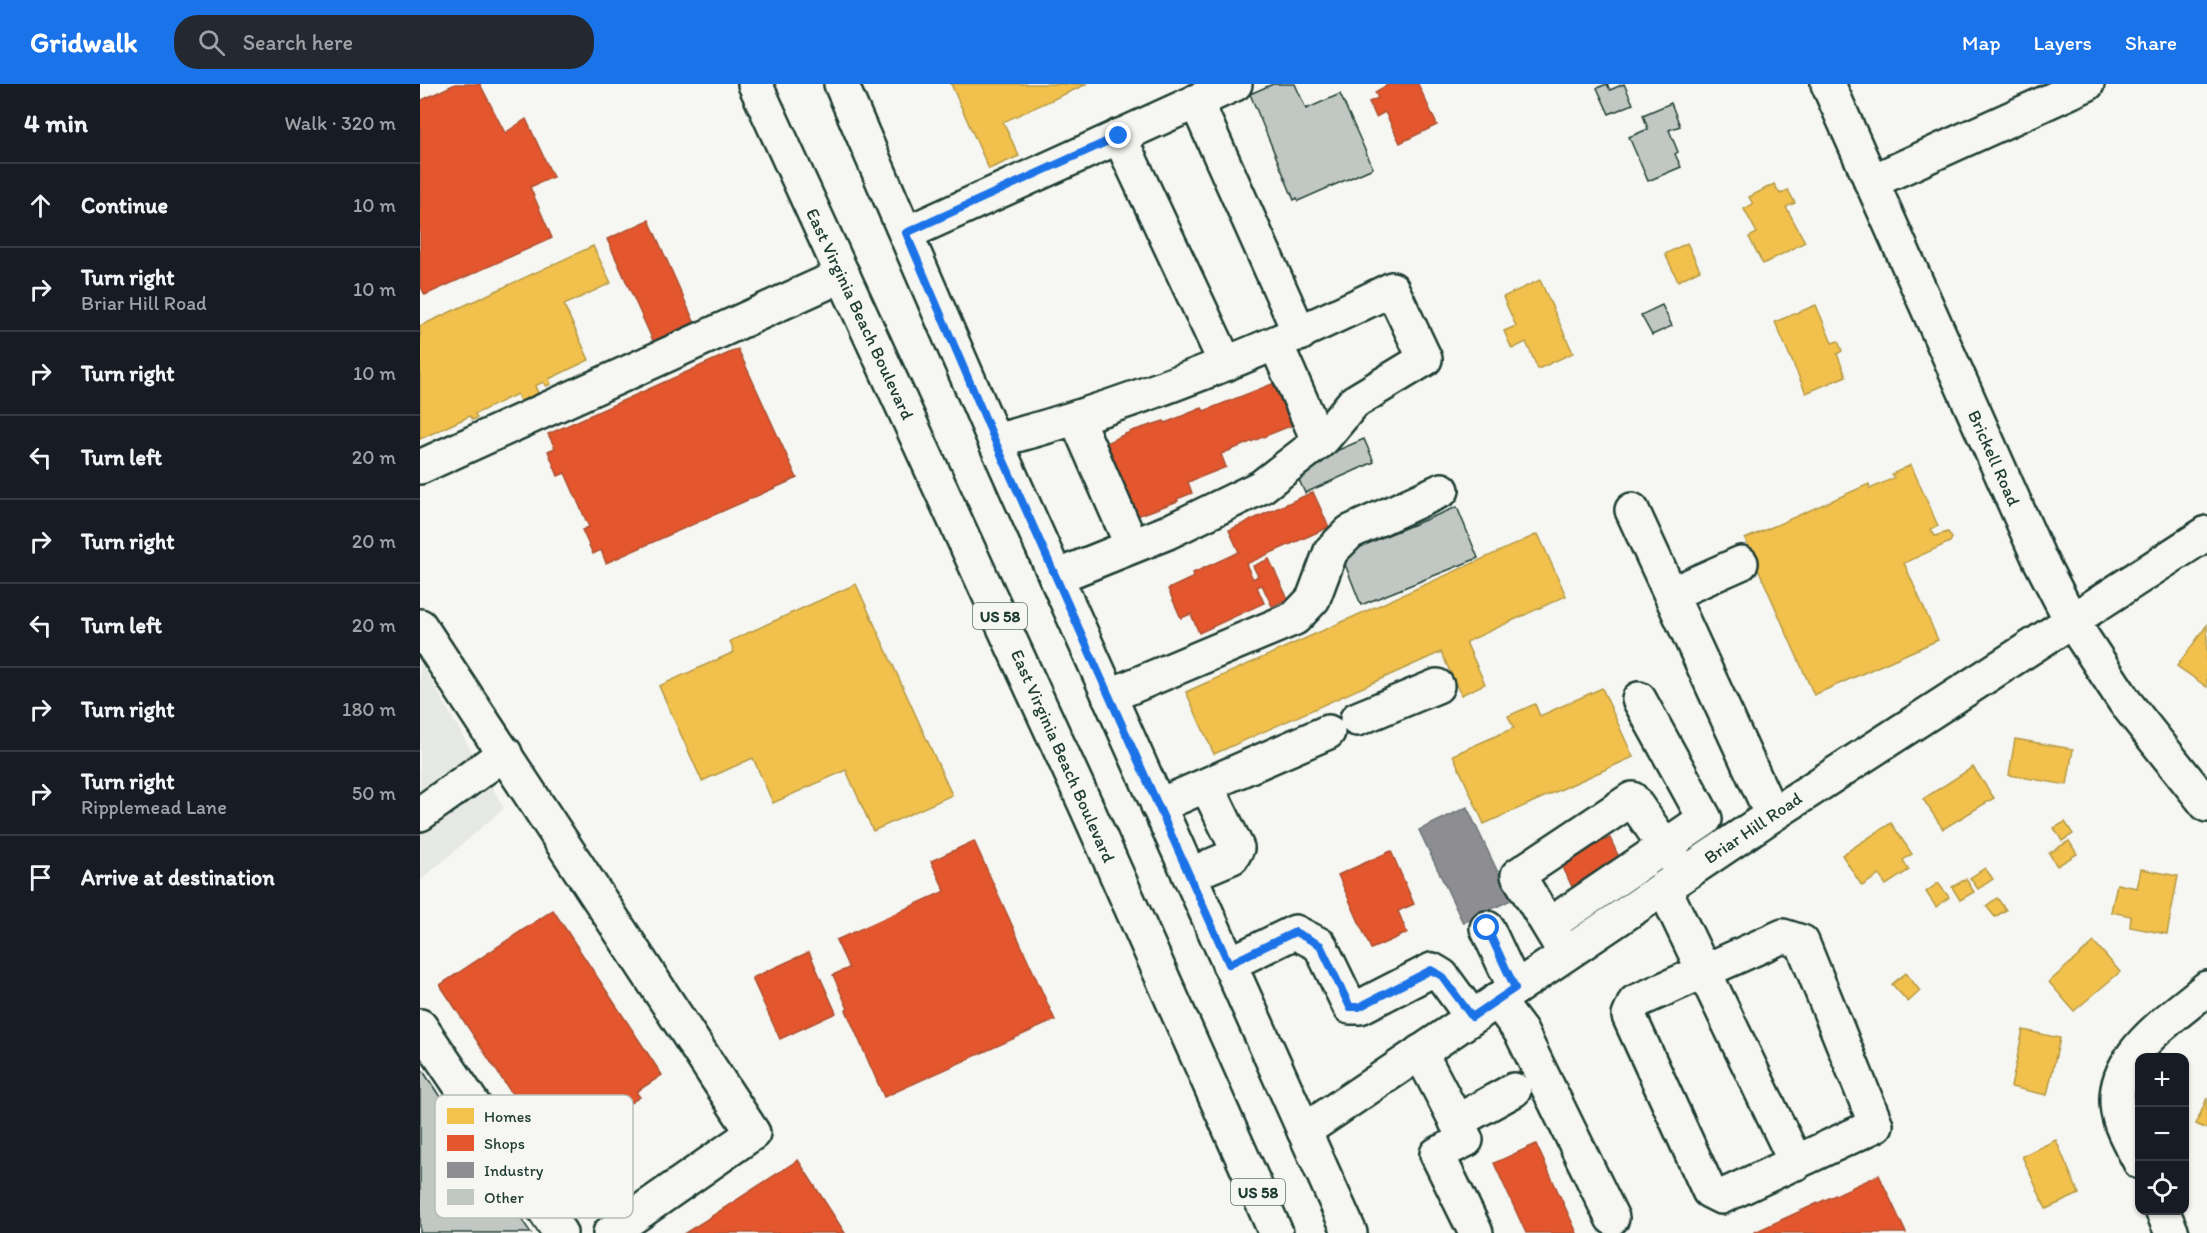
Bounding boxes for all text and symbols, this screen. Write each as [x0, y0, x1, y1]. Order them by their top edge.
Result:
search box [174, 15, 594, 69]
text: Gridwalk [30, 25, 138, 59]
icon: search [195, 26, 228, 59]
text: Search here [243, 29, 353, 56]
text: Map [1962, 30, 2001, 55]
text: Layers [2034, 30, 2092, 55]
text: Share [2125, 30, 2177, 55]
text: 4 min [24, 107, 88, 139]
text: Walk · 320 m [284, 111, 396, 135]
route end [1105, 122, 1131, 148]
icon: ahead [24, 189, 57, 222]
text: Continue [81, 192, 168, 219]
text: 10 m [353, 193, 396, 217]
street label: East Virginia Beach Boulevard [801, 205, 919, 423]
text: Turn right [81, 264, 175, 291]
icon: right [24, 273, 57, 306]
text: 10 m [353, 277, 396, 301]
text: Briar Hill Road [81, 291, 207, 315]
icon: right [24, 357, 57, 390]
text: Turn right [81, 360, 175, 387]
text: 10 m [353, 361, 396, 385]
street label: Brickell Road [1963, 407, 2025, 510]
icon: left [24, 441, 57, 474]
text: Turn left [81, 444, 162, 471]
text: 20 m [352, 445, 396, 469]
icon: right [24, 525, 57, 558]
text: Turn right [81, 528, 175, 555]
text: 20 m [352, 529, 396, 553]
road number: US 58 [973, 603, 1027, 629]
icon: left [24, 609, 57, 642]
text: Turn left [81, 612, 162, 639]
text: 20 m [352, 613, 396, 637]
street label: East Virginia Beach Boulevard [1006, 646, 1120, 866]
icon: right [24, 693, 57, 726]
text: Turn right [81, 696, 175, 723]
text: 180 m [342, 697, 396, 721]
text: Turn right [81, 768, 175, 795]
icon: right [24, 777, 57, 810]
text: 50 m [352, 781, 396, 805]
street label: Briar Hill Road [1700, 787, 1806, 869]
text: Ripplemead Lane [81, 795, 227, 819]
icon: arrive [24, 861, 57, 894]
text: Arrive at destination [81, 864, 275, 891]
route start [1473, 914, 1499, 940]
map controls [2135, 1053, 2189, 1215]
button: + [2135, 1053, 2189, 1107]
legend [435, 1095, 633, 1218]
text: Homes [484, 1107, 531, 1126]
button: − [2135, 1107, 2189, 1161]
text: Shops [484, 1134, 525, 1153]
text: Industry [484, 1161, 544, 1180]
button: locate [2135, 1161, 2189, 1215]
road number: US 58 [1231, 1179, 1285, 1205]
text: Other [484, 1188, 524, 1207]

